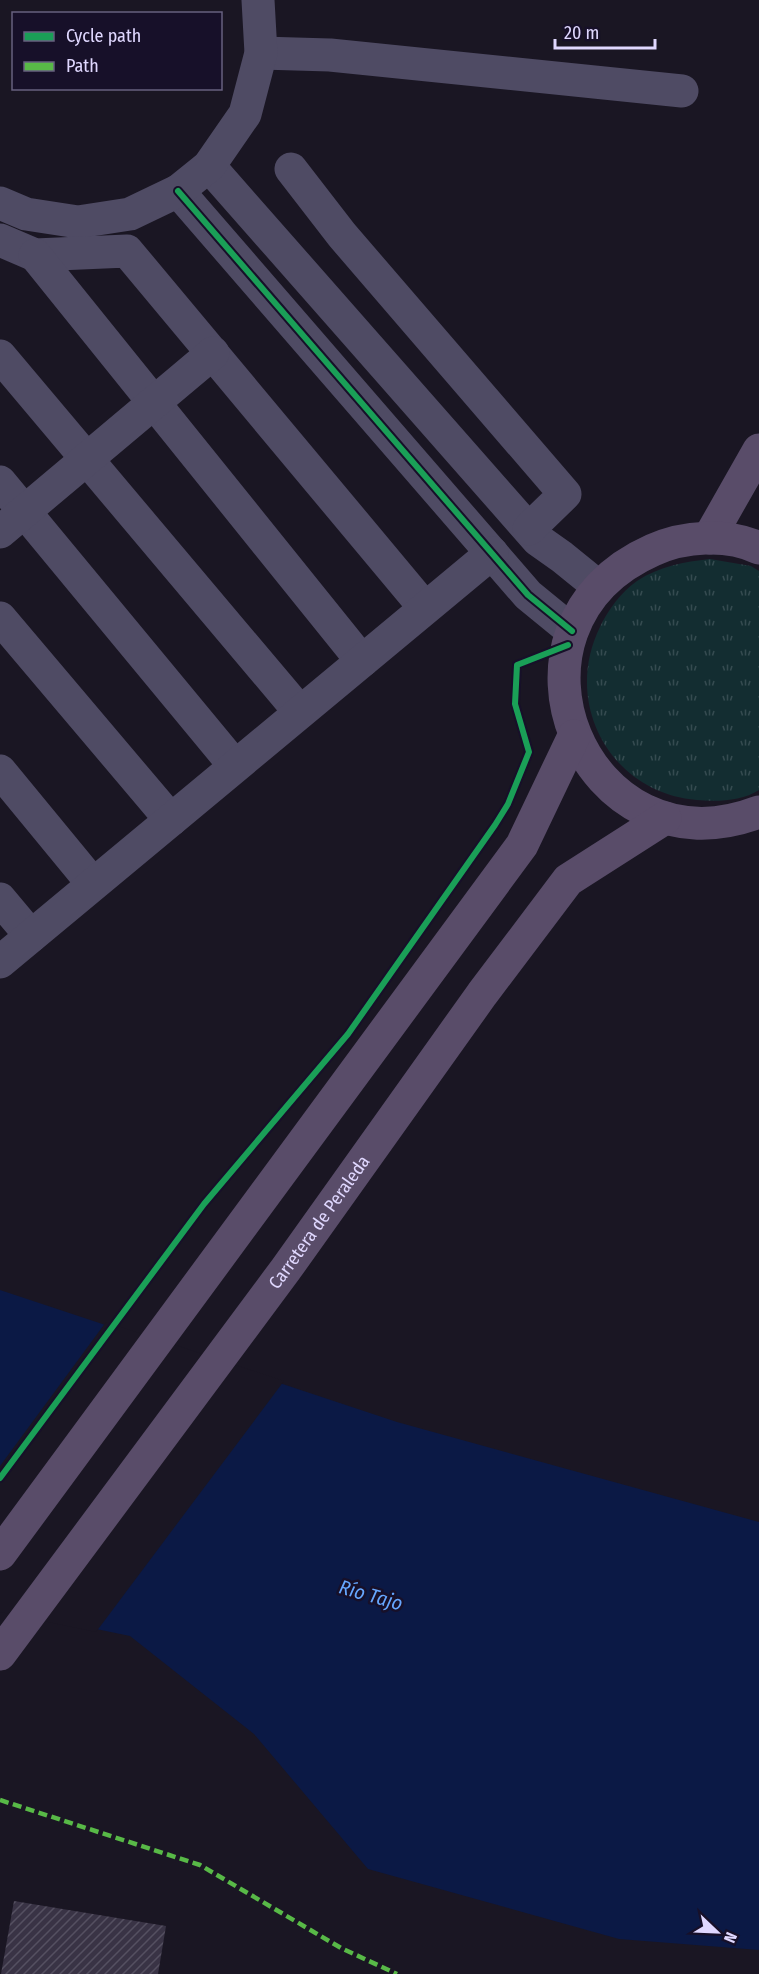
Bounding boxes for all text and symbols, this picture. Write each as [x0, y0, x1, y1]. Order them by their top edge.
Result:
legend [12, 12, 222, 90]
scale bar [555, 12, 656, 50]
text: 20 m [564, 22, 599, 44]
text: Cycle path [66, 25, 141, 47]
text: Path [66, 55, 99, 77]
street label: Carretera de Peraleda [264, 1151, 375, 1293]
water label: Río Tajo [336, 1575, 406, 1615]
north arrow [687, 1902, 747, 1962]
text: N [720, 1930, 741, 1946]

